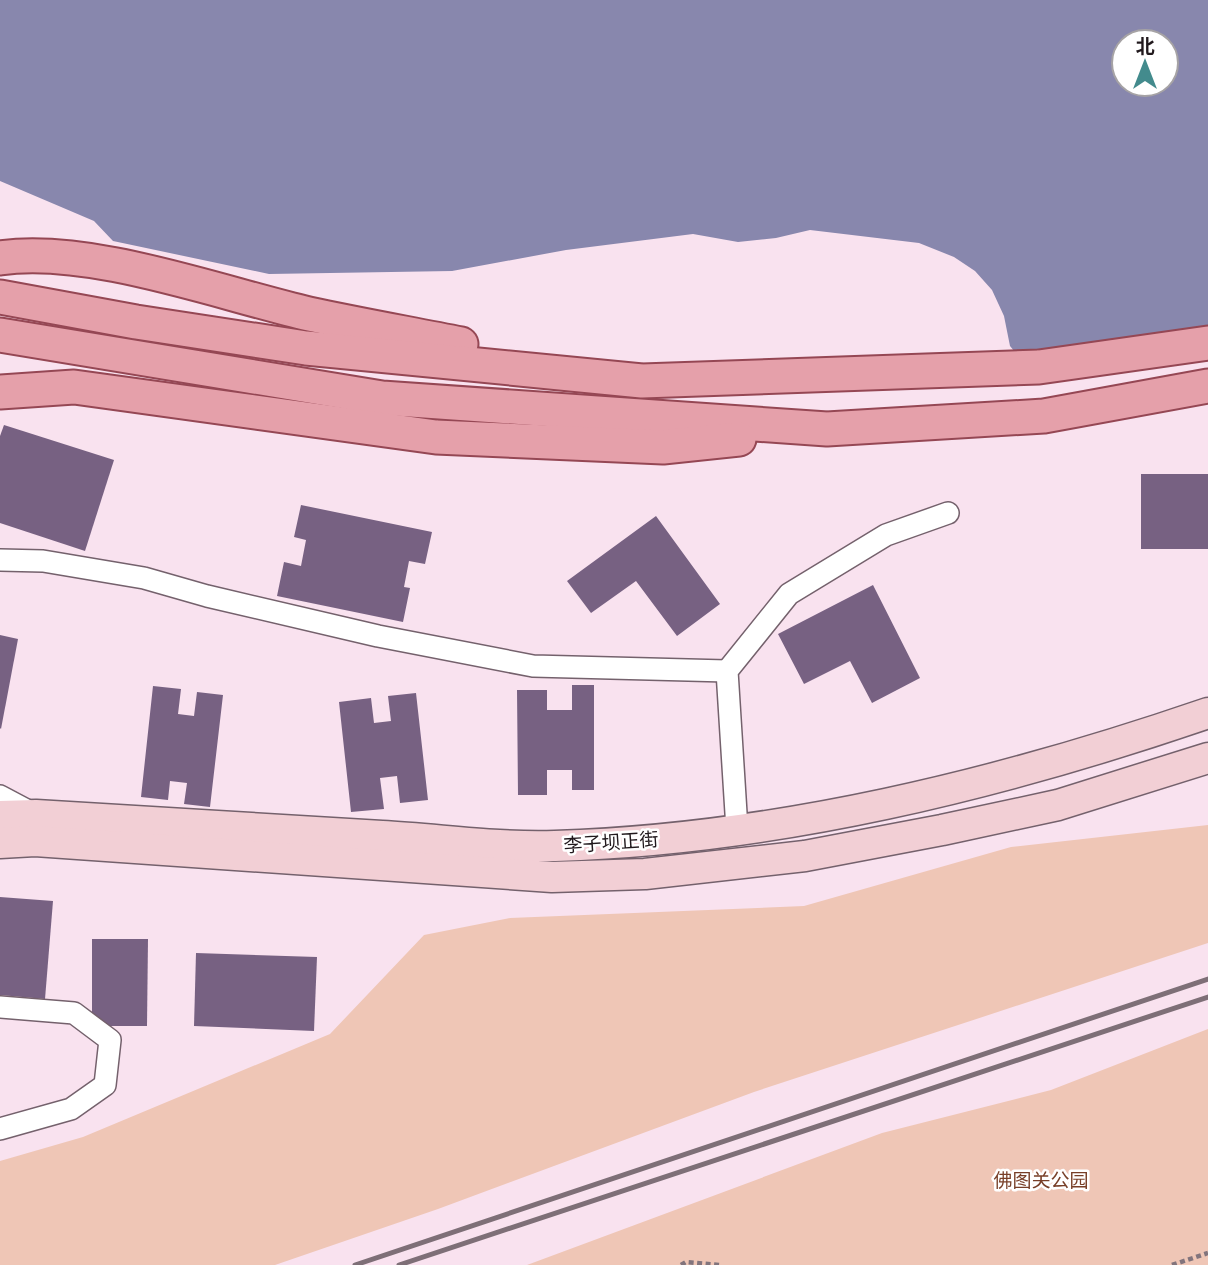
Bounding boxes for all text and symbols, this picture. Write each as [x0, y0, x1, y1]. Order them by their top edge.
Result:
north arrow [1110, 28, 1180, 98]
text: 北 [1135, 35, 1155, 58]
street label: 李子坝正街 [563, 828, 659, 857]
park label: 佛图关公园 [993, 1169, 1089, 1192]

